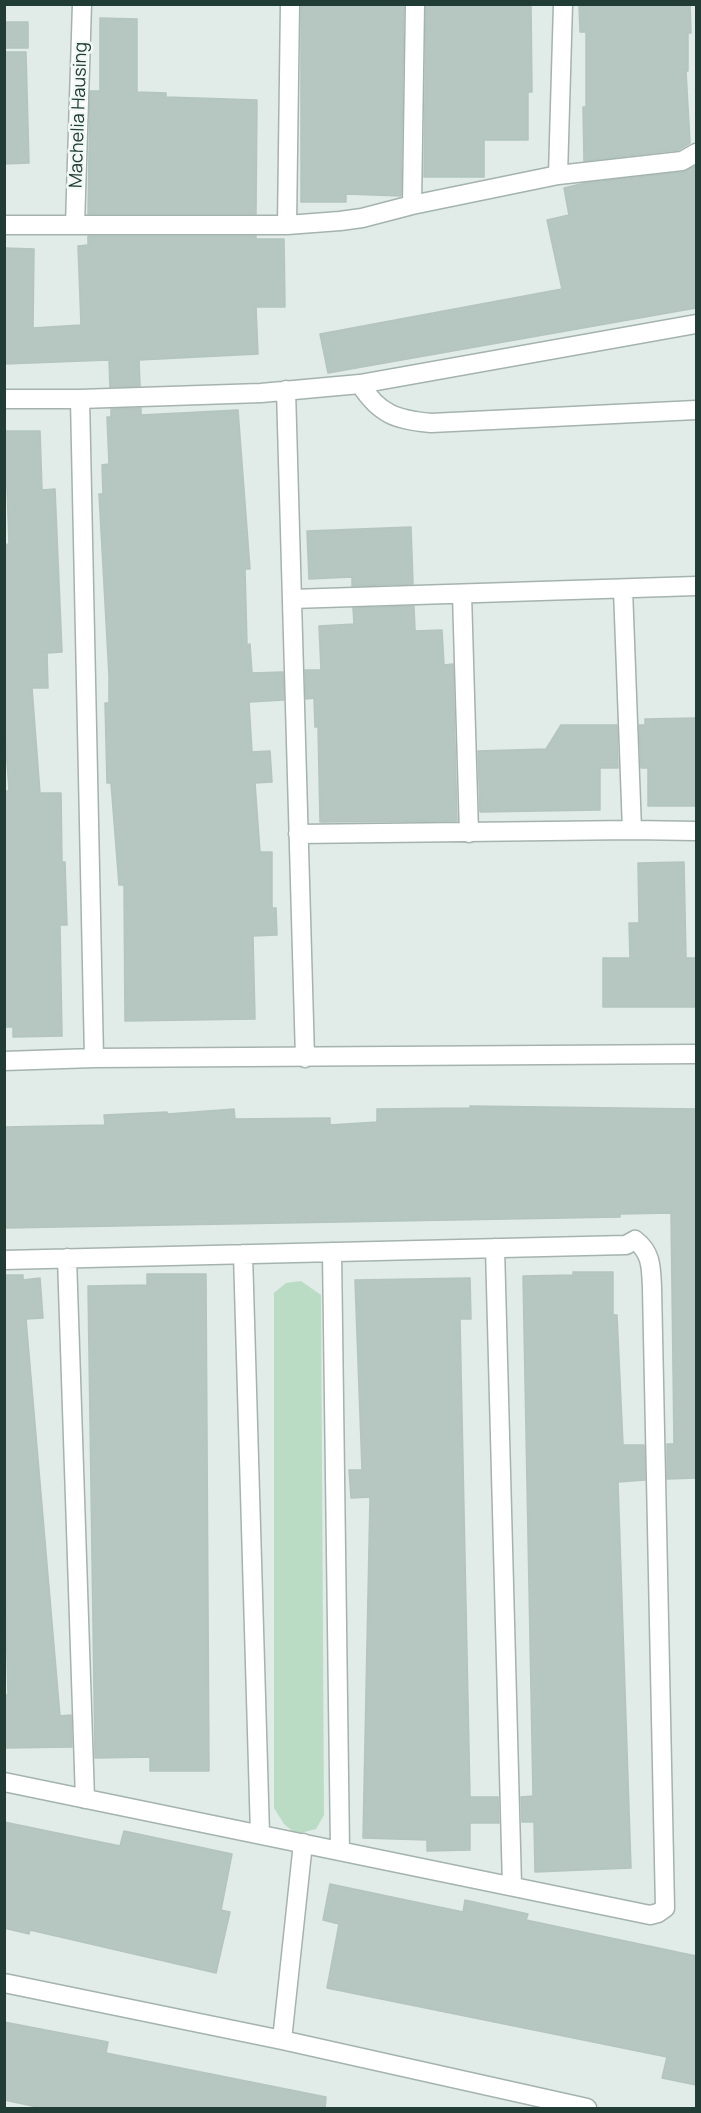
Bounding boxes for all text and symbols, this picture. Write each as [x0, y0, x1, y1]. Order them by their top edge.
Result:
street label: Machelia Hausing [66, 42, 92, 188]

